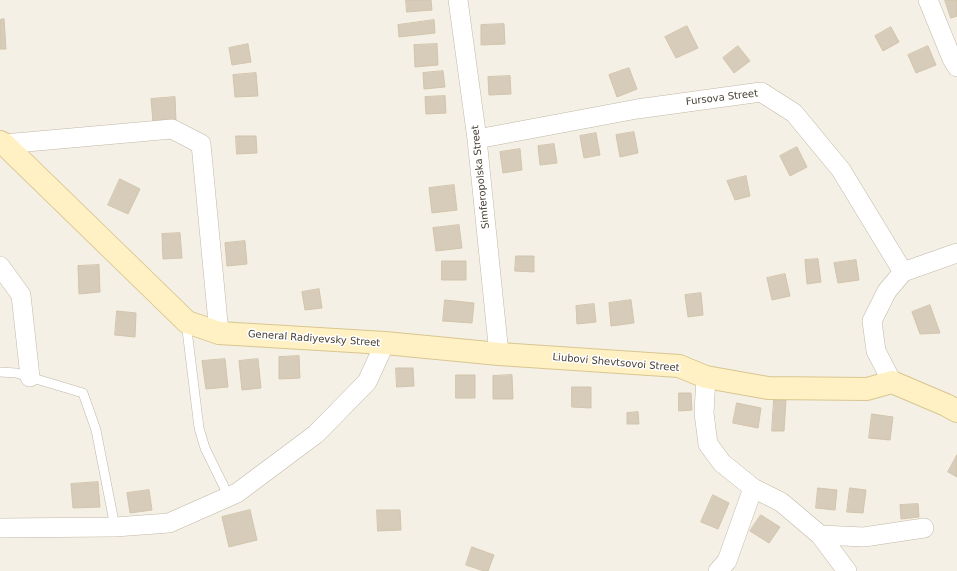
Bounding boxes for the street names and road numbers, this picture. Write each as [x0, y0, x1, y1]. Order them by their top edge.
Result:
street label: Fursova Street [685, 88, 759, 108]
street label: Simferopolska Street [470, 125, 492, 229]
street label: General Radiyevsky Street [247, 328, 381, 350]
street label: Liubovi Shevtsovoi Street [552, 351, 680, 375]

